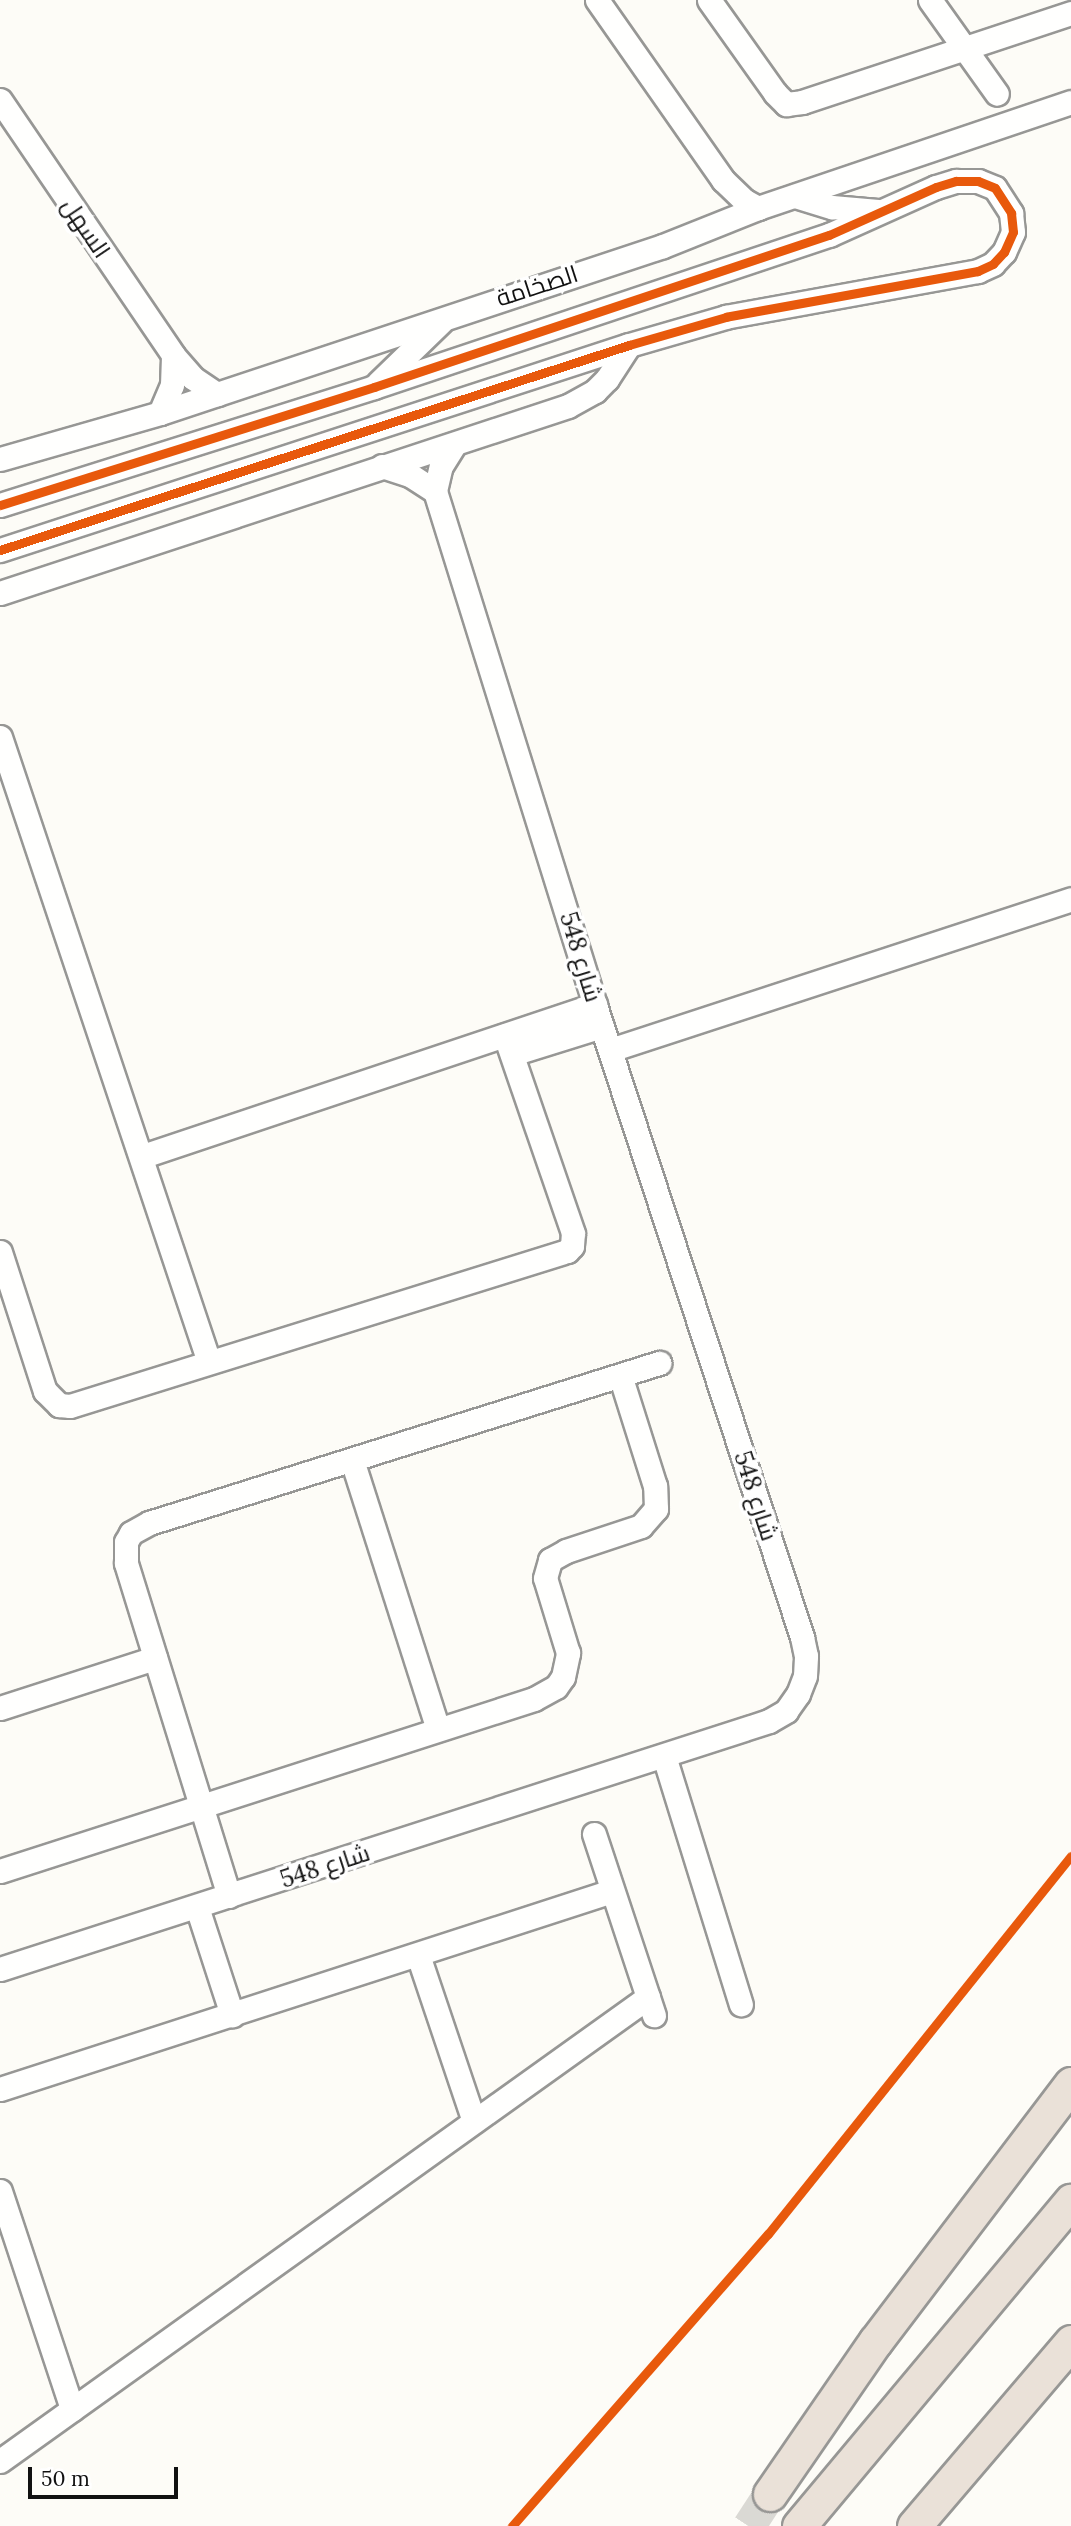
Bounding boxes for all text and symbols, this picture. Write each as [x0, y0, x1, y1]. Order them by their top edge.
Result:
street label: السهل [56, 192, 116, 264]
street label: الصخامة [492, 259, 582, 313]
street label: شارع 548 [554, 909, 608, 1005]
street label: شارع 548 [728, 1448, 784, 1544]
street label: شارع 548 [277, 1838, 373, 1894]
scale bar [32, 2452, 182, 2496]
text: 50 m [41, 2465, 90, 2492]

